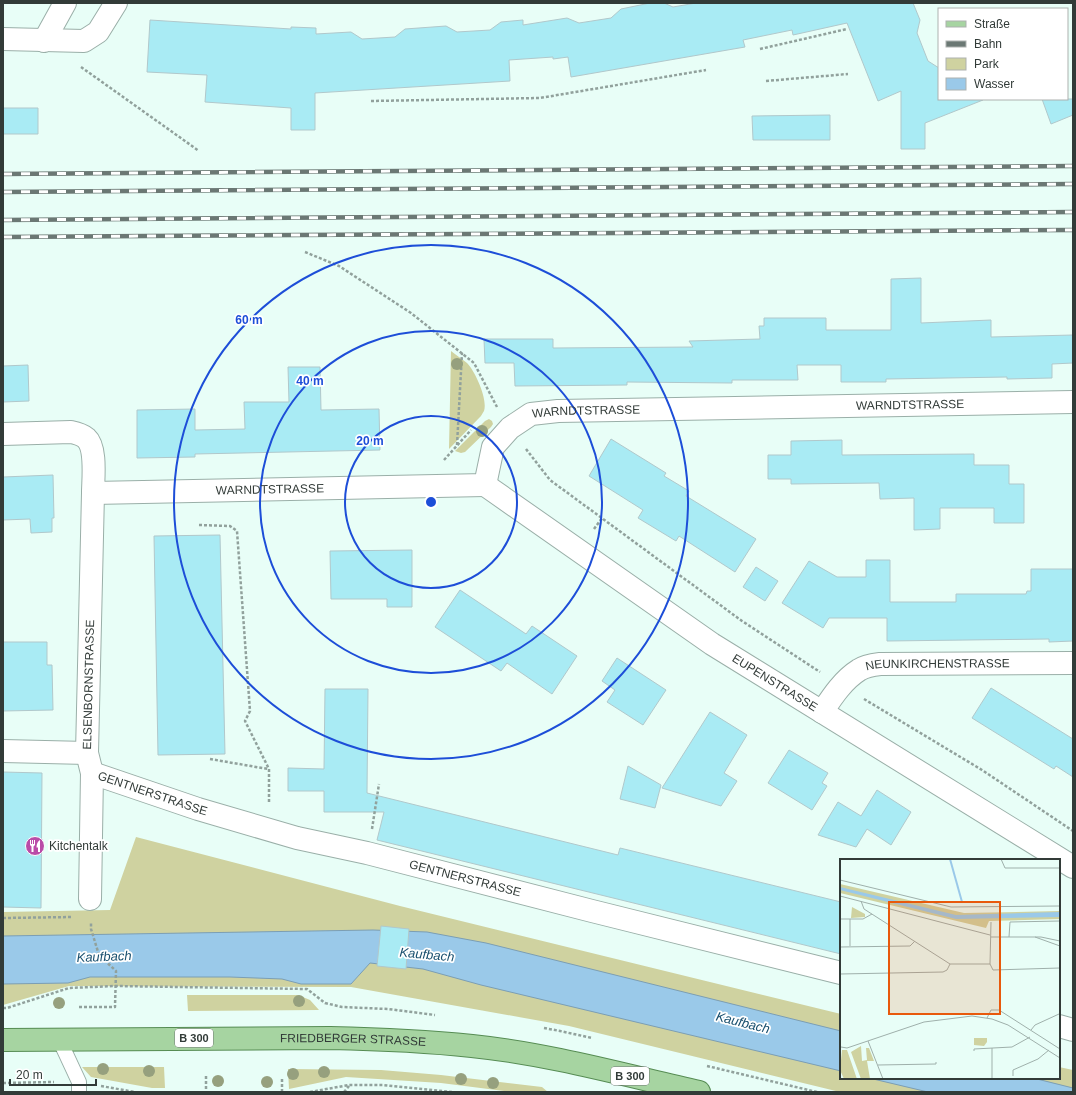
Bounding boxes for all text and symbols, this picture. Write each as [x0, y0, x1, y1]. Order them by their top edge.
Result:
legend [938, 8, 1068, 100]
text: Straße [974, 17, 1010, 31]
text: Bahn [974, 37, 1002, 51]
text: Park [974, 57, 1000, 71]
text: Wasser [974, 77, 1014, 91]
text: 60 m [235, 313, 263, 327]
text: 40 m [296, 374, 324, 388]
street label: WARNDTSTRASSE [856, 397, 964, 413]
street label: WARNDTSTRASSE [531, 403, 640, 421]
text: 20 m [356, 434, 384, 448]
street label: WARNDTSTRASSE [216, 481, 324, 497]
centre of rings [424, 495, 438, 509]
street label: ELSENBORNSTRASSE [80, 619, 97, 750]
street label: EUPENSTRASSE [730, 651, 820, 714]
street label: NEUNKIRCHENSTRASSE [864, 656, 1010, 673]
street label: GENTNERSTRASSE [96, 768, 209, 818]
restaurant icon: Kitchentalk [24, 835, 46, 857]
place label: Kitchentalk [49, 839, 109, 853]
street label: GENTNERSTRASSE [408, 857, 522, 899]
inset map [840, 859, 1060, 1079]
water label: Kaufbach [399, 945, 455, 964]
water label: Kaufbach [76, 948, 132, 965]
water label: Kaufbach [714, 1009, 771, 1036]
road number: B 300 [175, 1029, 213, 1047]
street label: FRIEDBERGER STRASSE [280, 1031, 426, 1049]
scale bar [10, 1061, 96, 1087]
road number: B 300 [611, 1067, 649, 1085]
text: 20 m [16, 1068, 43, 1082]

